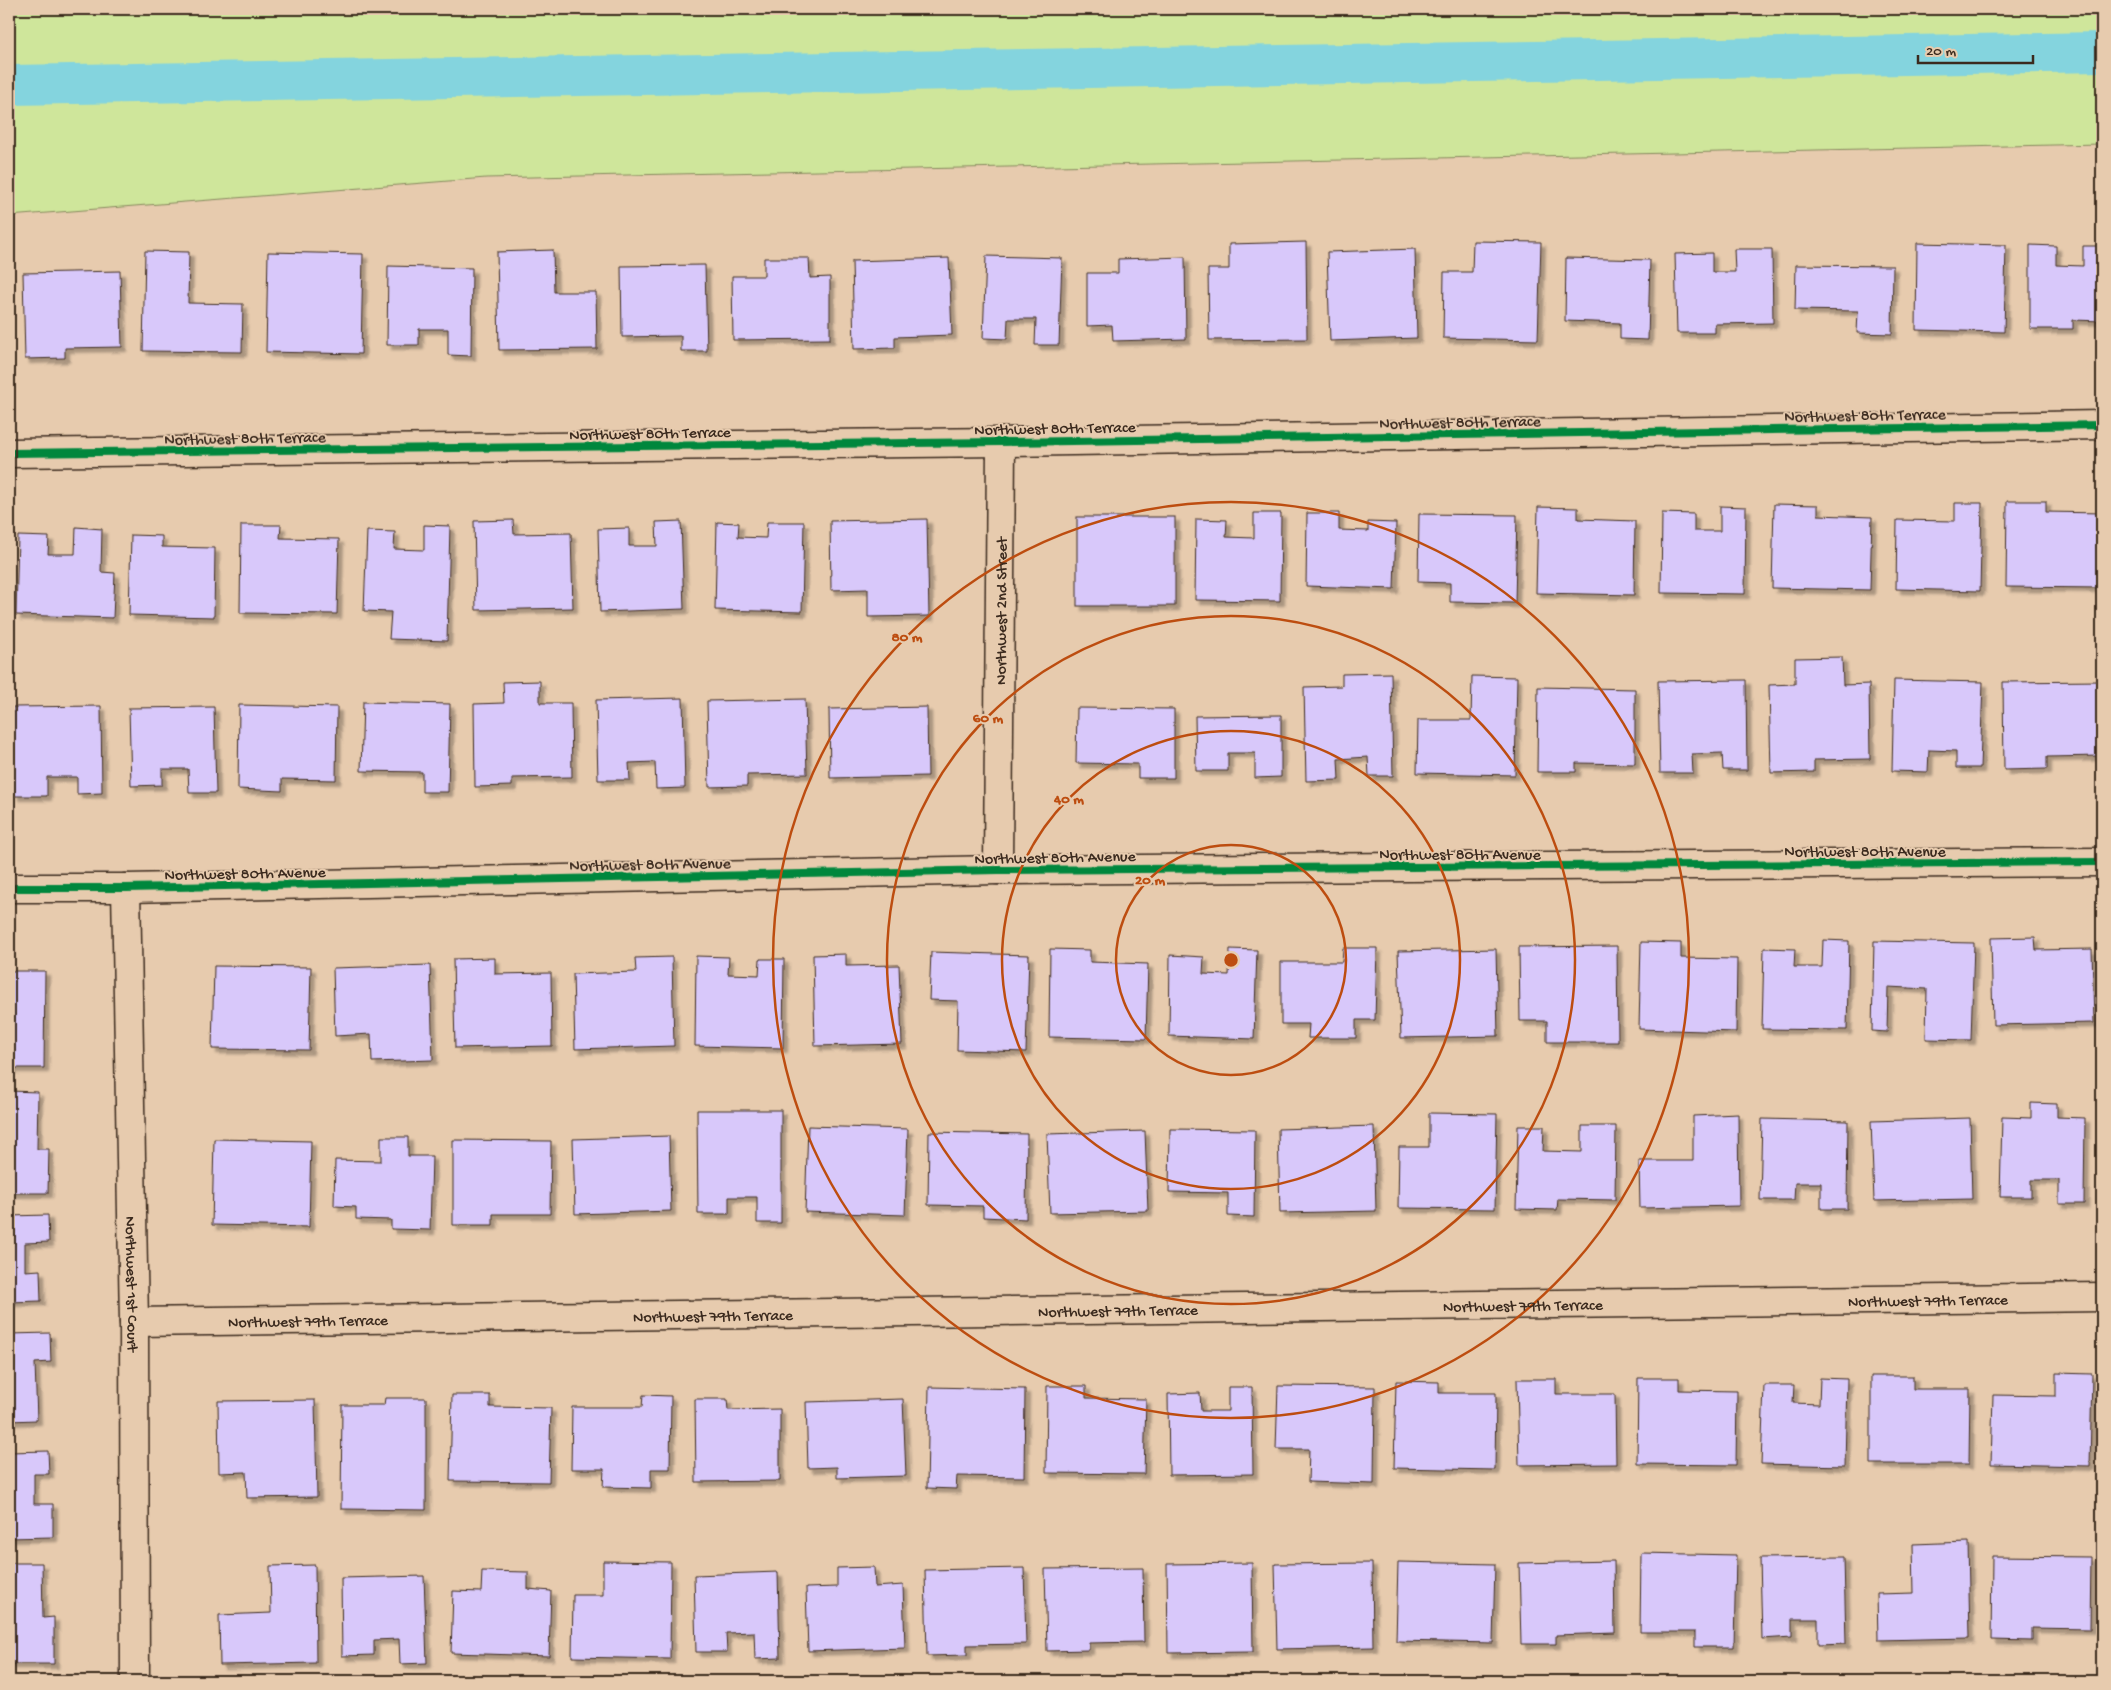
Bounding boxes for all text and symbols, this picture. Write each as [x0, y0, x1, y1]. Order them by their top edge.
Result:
scale bar [1918, 32, 2034, 64]
text: 20 m [1926, 43, 1956, 61]
street label: Northwest 80th Terrace [1784, 407, 1947, 428]
street label: Northwest 80th Terrace [1379, 414, 1542, 435]
street label: Northwest 80th Terrace [974, 420, 1137, 441]
street label: Northwest 80th Terrace [569, 425, 732, 446]
street label: Northwest 80th Terrace [164, 430, 327, 451]
street label: Northwest 2nd Street [993, 536, 1013, 685]
text: 80 m [892, 629, 923, 647]
text: 60 m [973, 710, 1004, 728]
text: 40 m [1053, 791, 1084, 809]
street label: Northwest 80th Avenue [1784, 844, 1946, 863]
street label: Northwest 80th Avenue [1379, 847, 1541, 866]
street label: Northwest 80th Avenue [974, 849, 1137, 870]
street label: Northwest 80th Avenue [569, 856, 732, 877]
street label: Northwest 80th Avenue [164, 865, 327, 886]
text: 20 m [1135, 872, 1165, 890]
centre of rings [1222, 951, 1240, 969]
street label: Northwest 1st Court [119, 1216, 140, 1353]
street label: Northwest 79th Terrace [1848, 1292, 2009, 1313]
street label: Northwest 79th Terrace [1443, 1297, 1604, 1318]
street label: Northwest 79th Terrace [1038, 1302, 1199, 1324]
street label: Northwest 79th Terrace [633, 1308, 794, 1329]
street label: Northwest 79th Terrace [228, 1313, 389, 1334]

